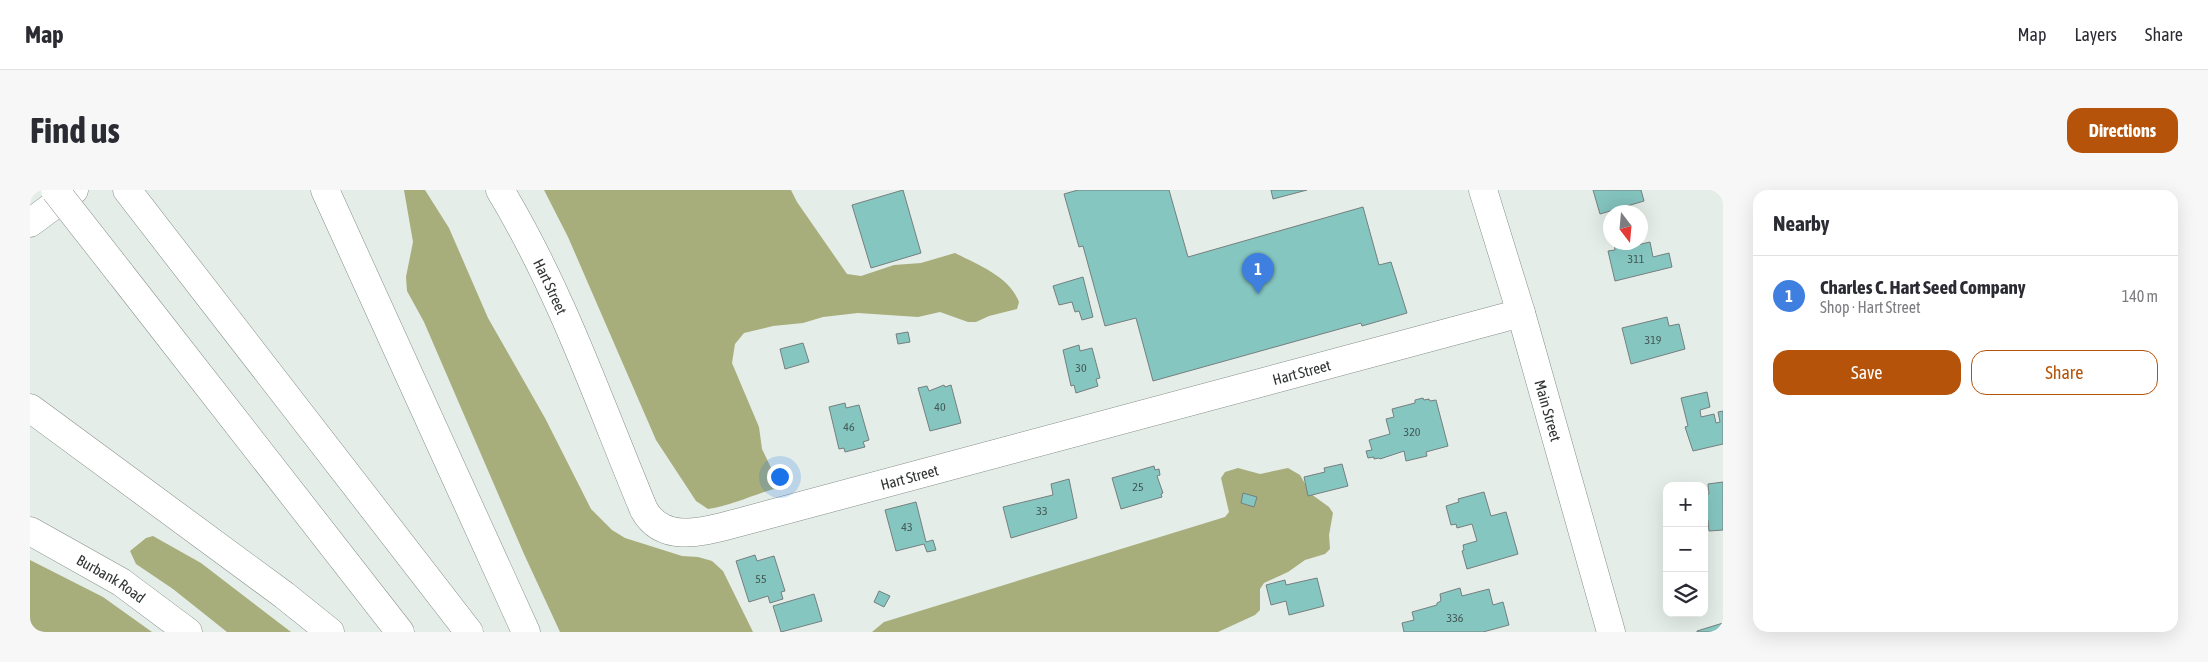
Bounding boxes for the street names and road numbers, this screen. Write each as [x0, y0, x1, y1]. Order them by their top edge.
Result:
street label: Hart Street [530, 256, 571, 317]
street label: Hart Street [1271, 356, 1332, 388]
street label: Main Street [1532, 378, 1565, 443]
street label: Hart Street [878, 461, 940, 493]
street label: Burbank Road [74, 551, 149, 606]

